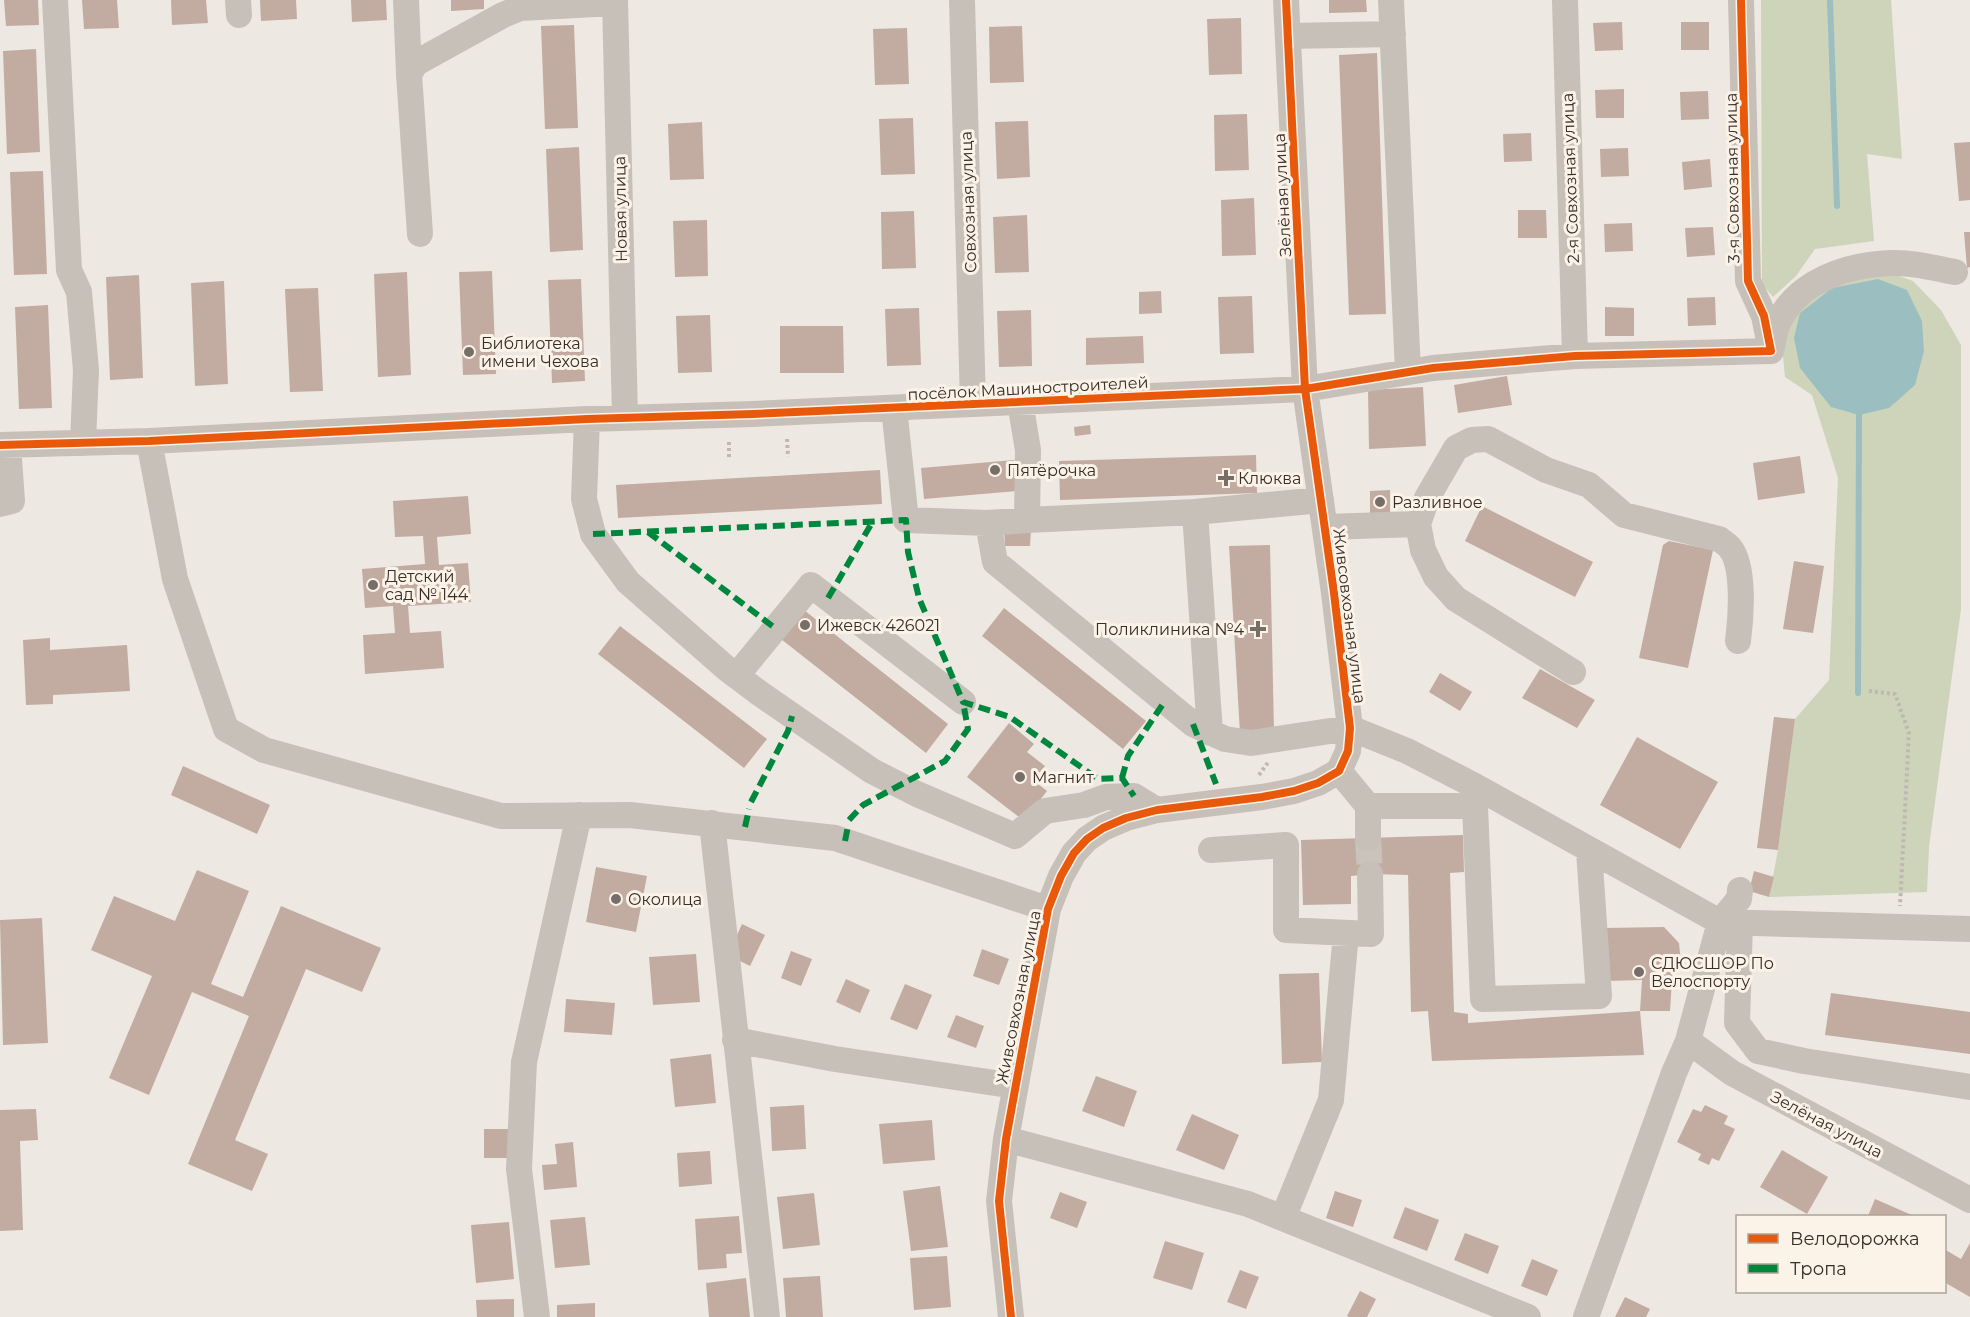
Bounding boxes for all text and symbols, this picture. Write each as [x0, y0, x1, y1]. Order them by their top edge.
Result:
street label: 2-я Совхозная улица [1558, 92, 1583, 263]
street label: 3-я Совхозная улица [1722, 93, 1743, 263]
street label: Совхозная улица [957, 131, 980, 273]
street label: Зелёная улица [1270, 133, 1295, 257]
street label: Новая улица [610, 156, 631, 262]
place label: Библиотека имени Чехова [481, 334, 599, 371]
marker: Библиотека имени Чехова [462, 345, 476, 359]
street label: посёлок Машиностроителей [907, 373, 1149, 404]
place label: Пятёрочка [1007, 461, 1096, 480]
marker: Пятёрочка [988, 463, 1002, 477]
place label: Клюква [1238, 469, 1301, 488]
marker: Клюква [1219, 471, 1233, 485]
place label: Разливное [1392, 493, 1483, 512]
marker: Разливное [1373, 495, 1387, 509]
street label: Живсовхозная улица [1329, 527, 1370, 705]
place label: Детский сад № 144 [385, 567, 469, 604]
marker: Детский сад № 144 [366, 578, 380, 592]
place label: Ижевск 426021 [817, 616, 940, 635]
marker: Ижевск 426021 [798, 618, 812, 632]
place label: Поликлиника №4 [1095, 620, 1244, 639]
marker: Поликлиника №4 [1249, 620, 1267, 638]
place label: Магнит [1032, 768, 1094, 787]
marker: Магнит [1013, 770, 1027, 784]
place label: Околица [628, 890, 702, 909]
marker: Околица [609, 892, 623, 906]
street label: Живсовхозная улица [992, 909, 1045, 1085]
place label: СДЮСШОР По Велоспорту [1651, 954, 1774, 991]
marker: СДЮСШОР По Велоспорту [1632, 965, 1646, 979]
street label: Зелёная улица [1768, 1087, 1886, 1162]
legend [1736, 1215, 1946, 1293]
text: Велодорожка [1790, 1228, 1919, 1250]
text: Тропа [1790, 1258, 1847, 1280]

